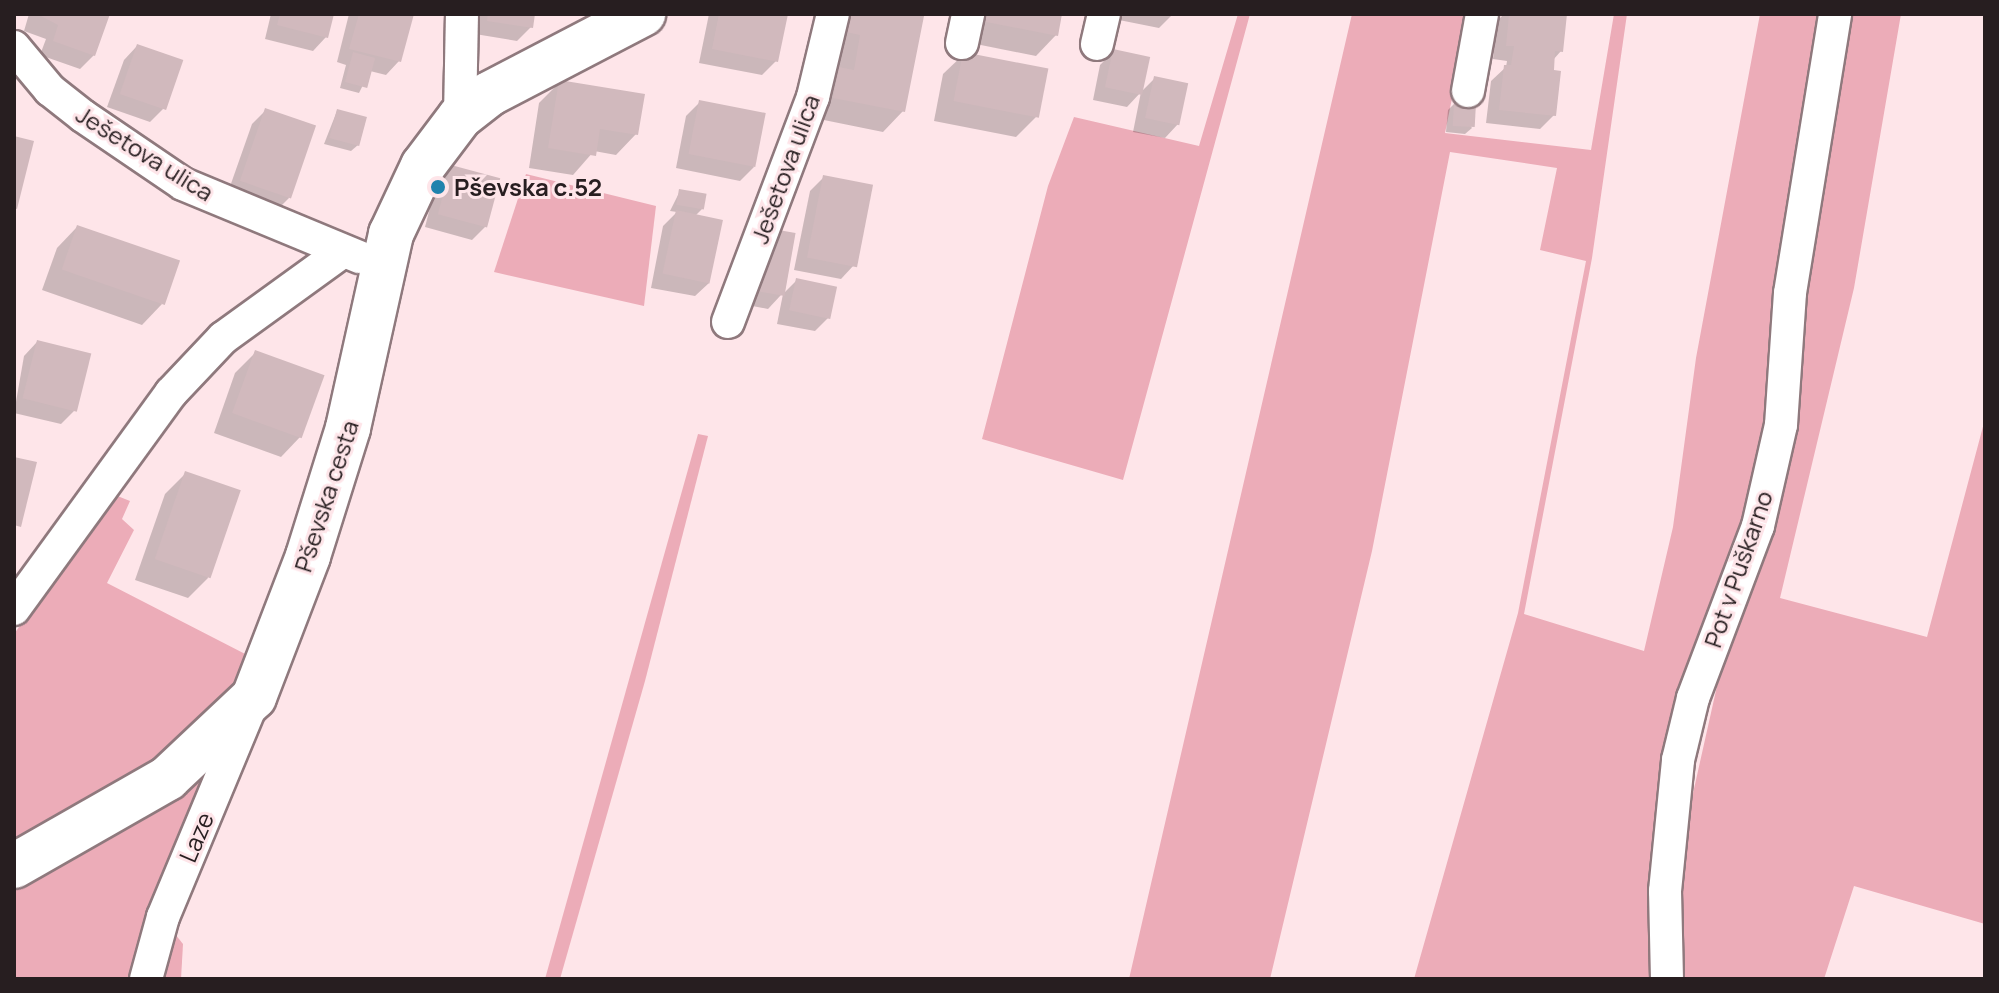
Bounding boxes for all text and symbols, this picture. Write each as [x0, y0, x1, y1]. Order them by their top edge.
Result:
street label: Ješetova ulica [745, 91, 825, 247]
street label: Ješetova ulica [71, 99, 219, 207]
place label: Pševska c.52 [454, 173, 602, 201]
marker: Pševska c.52 [429, 178, 447, 196]
street label: Pševska cesta [288, 417, 364, 575]
street label: Pot v Puškarno [1698, 487, 1778, 651]
street label: Laze [173, 808, 219, 866]

